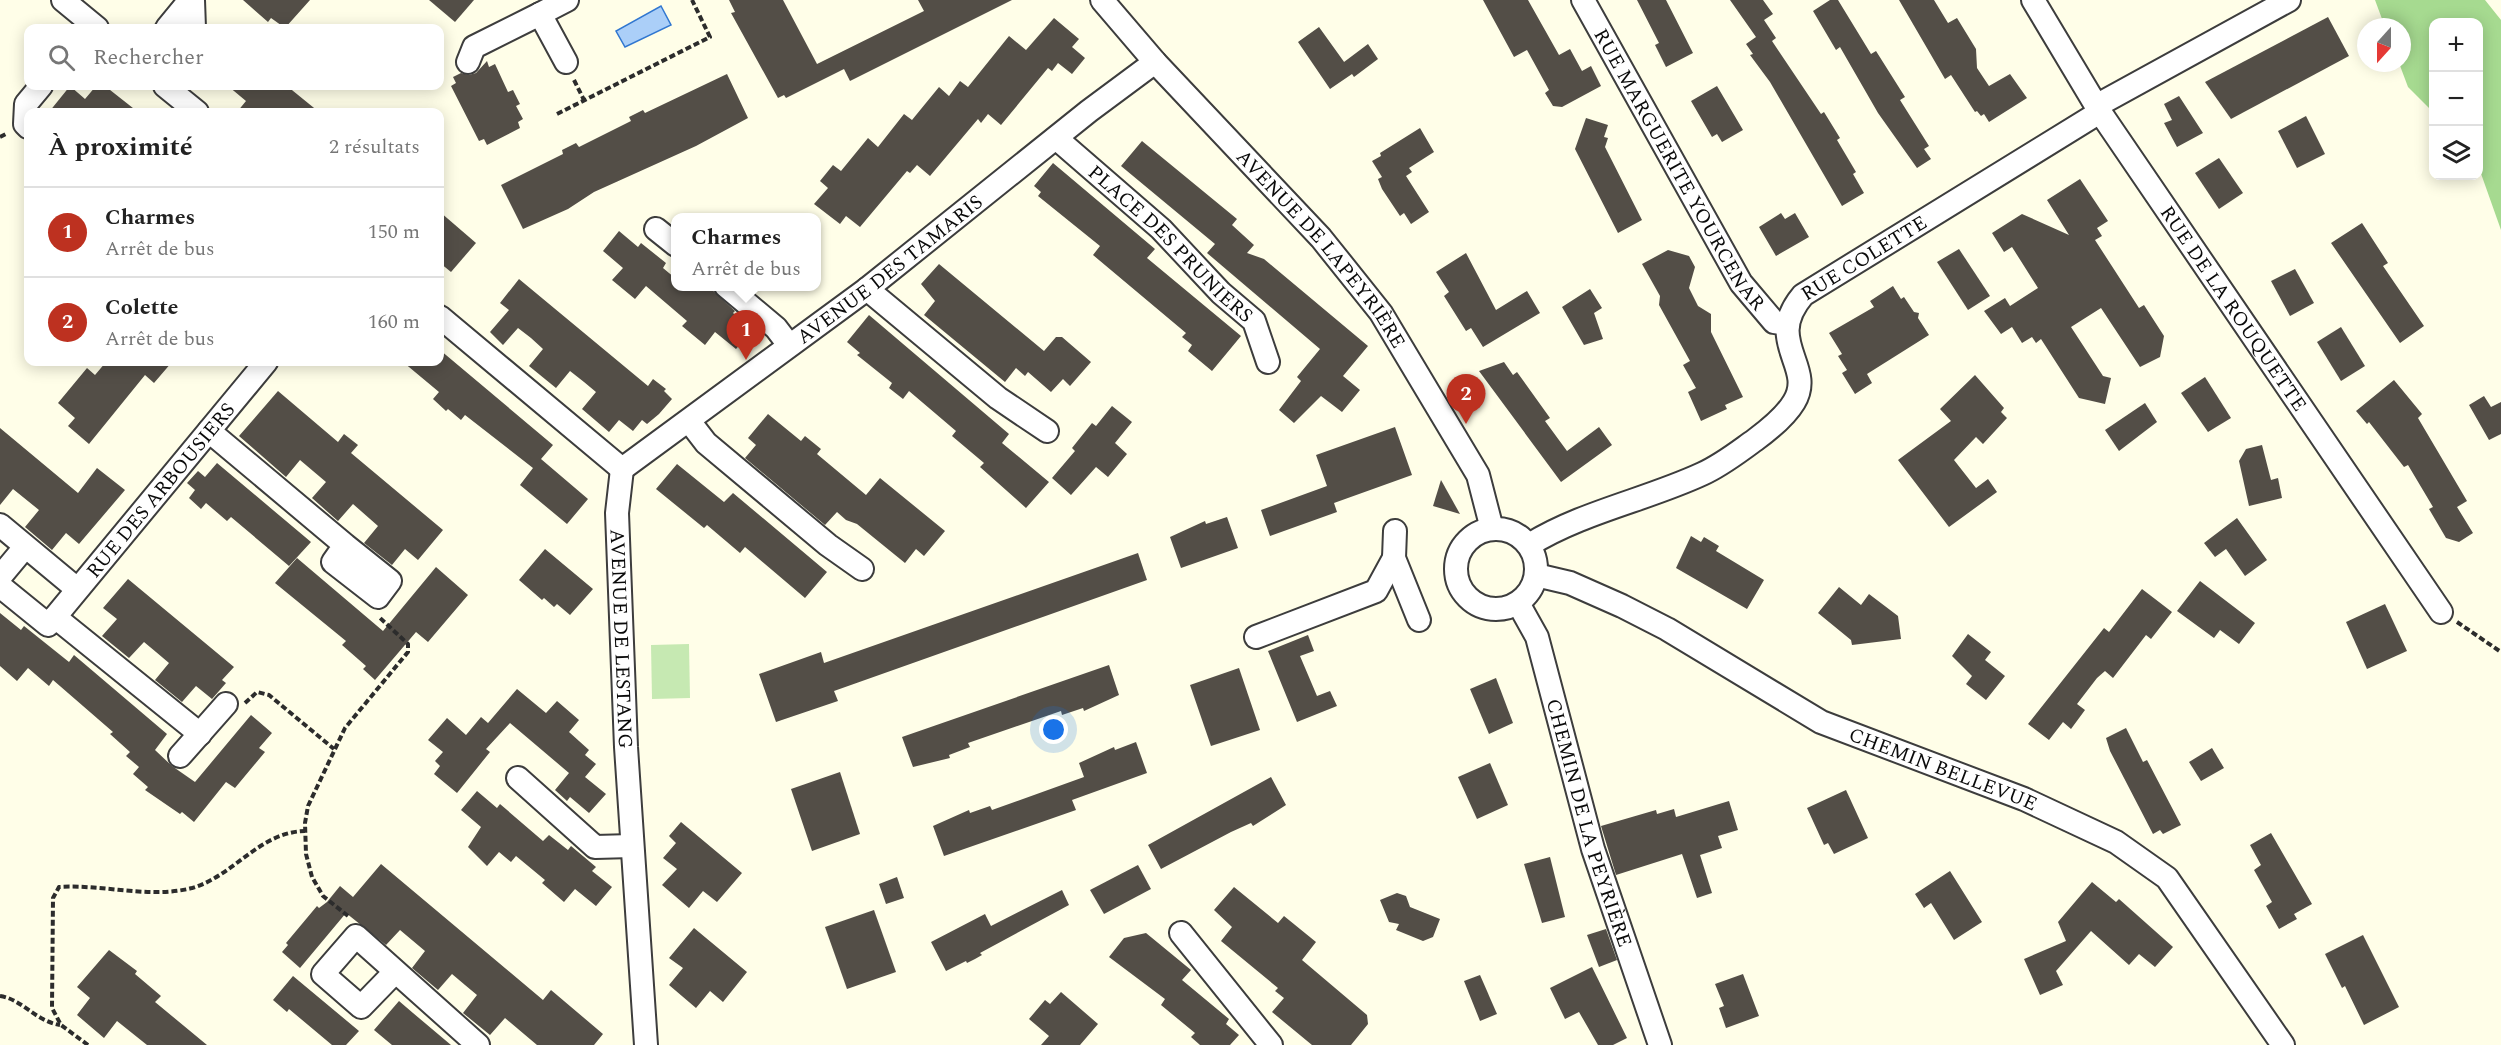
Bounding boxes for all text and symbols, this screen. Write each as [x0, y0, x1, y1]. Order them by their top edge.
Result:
north arrow [2357, 18, 2411, 72]
map controls [2429, 18, 2483, 180]
button: + [2429, 18, 2483, 72]
street label: RUE MARGUERITE YOURCENAR [1586, 23, 1773, 318]
search box [24, 24, 444, 90]
icon: search [45, 41, 78, 74]
text: Rechercher [93, 41, 204, 74]
button: − [2429, 72, 2483, 126]
button: layers [2429, 126, 2483, 180]
text: À proximité [48, 127, 193, 167]
text: 2 résultats [329, 132, 420, 162]
street label: AVENUE DE LAPEYRIÈRE [1229, 143, 1413, 354]
street label: PLACE DES PRUNIERS [1081, 158, 1259, 330]
street label: AVENUE DES TAMARIS [791, 188, 990, 352]
street label: RUE DE LA ROUQUETTE [2152, 200, 2314, 418]
text: Charmes [105, 201, 195, 234]
street label: RUE COLETTE [1795, 208, 1933, 309]
popup [671, 213, 821, 291]
text: 1 [62, 217, 73, 247]
text: 150 m [368, 217, 420, 247]
text: Charmes [691, 221, 781, 254]
text: Arrêt de bus [105, 234, 215, 264]
text: Arrêt de bus [691, 254, 801, 284]
text: Colette [105, 291, 179, 324]
text: 2 [62, 307, 73, 337]
text: 160 m [368, 307, 420, 337]
pin: 1 [726, 310, 766, 360]
text: Arrêt de bus [105, 324, 215, 354]
pin: 2 [1446, 374, 1486, 424]
street label: RUE DES ARBOUSIERS [79, 396, 243, 585]
street label: AVENUE DE LESTANG [602, 528, 640, 749]
street label: CHEMIN DE LA PEYRIÈRE [1538, 695, 1639, 951]
your location [1039, 715, 1068, 744]
street label: CHEMIN BELLEVUE [1844, 720, 2042, 819]

